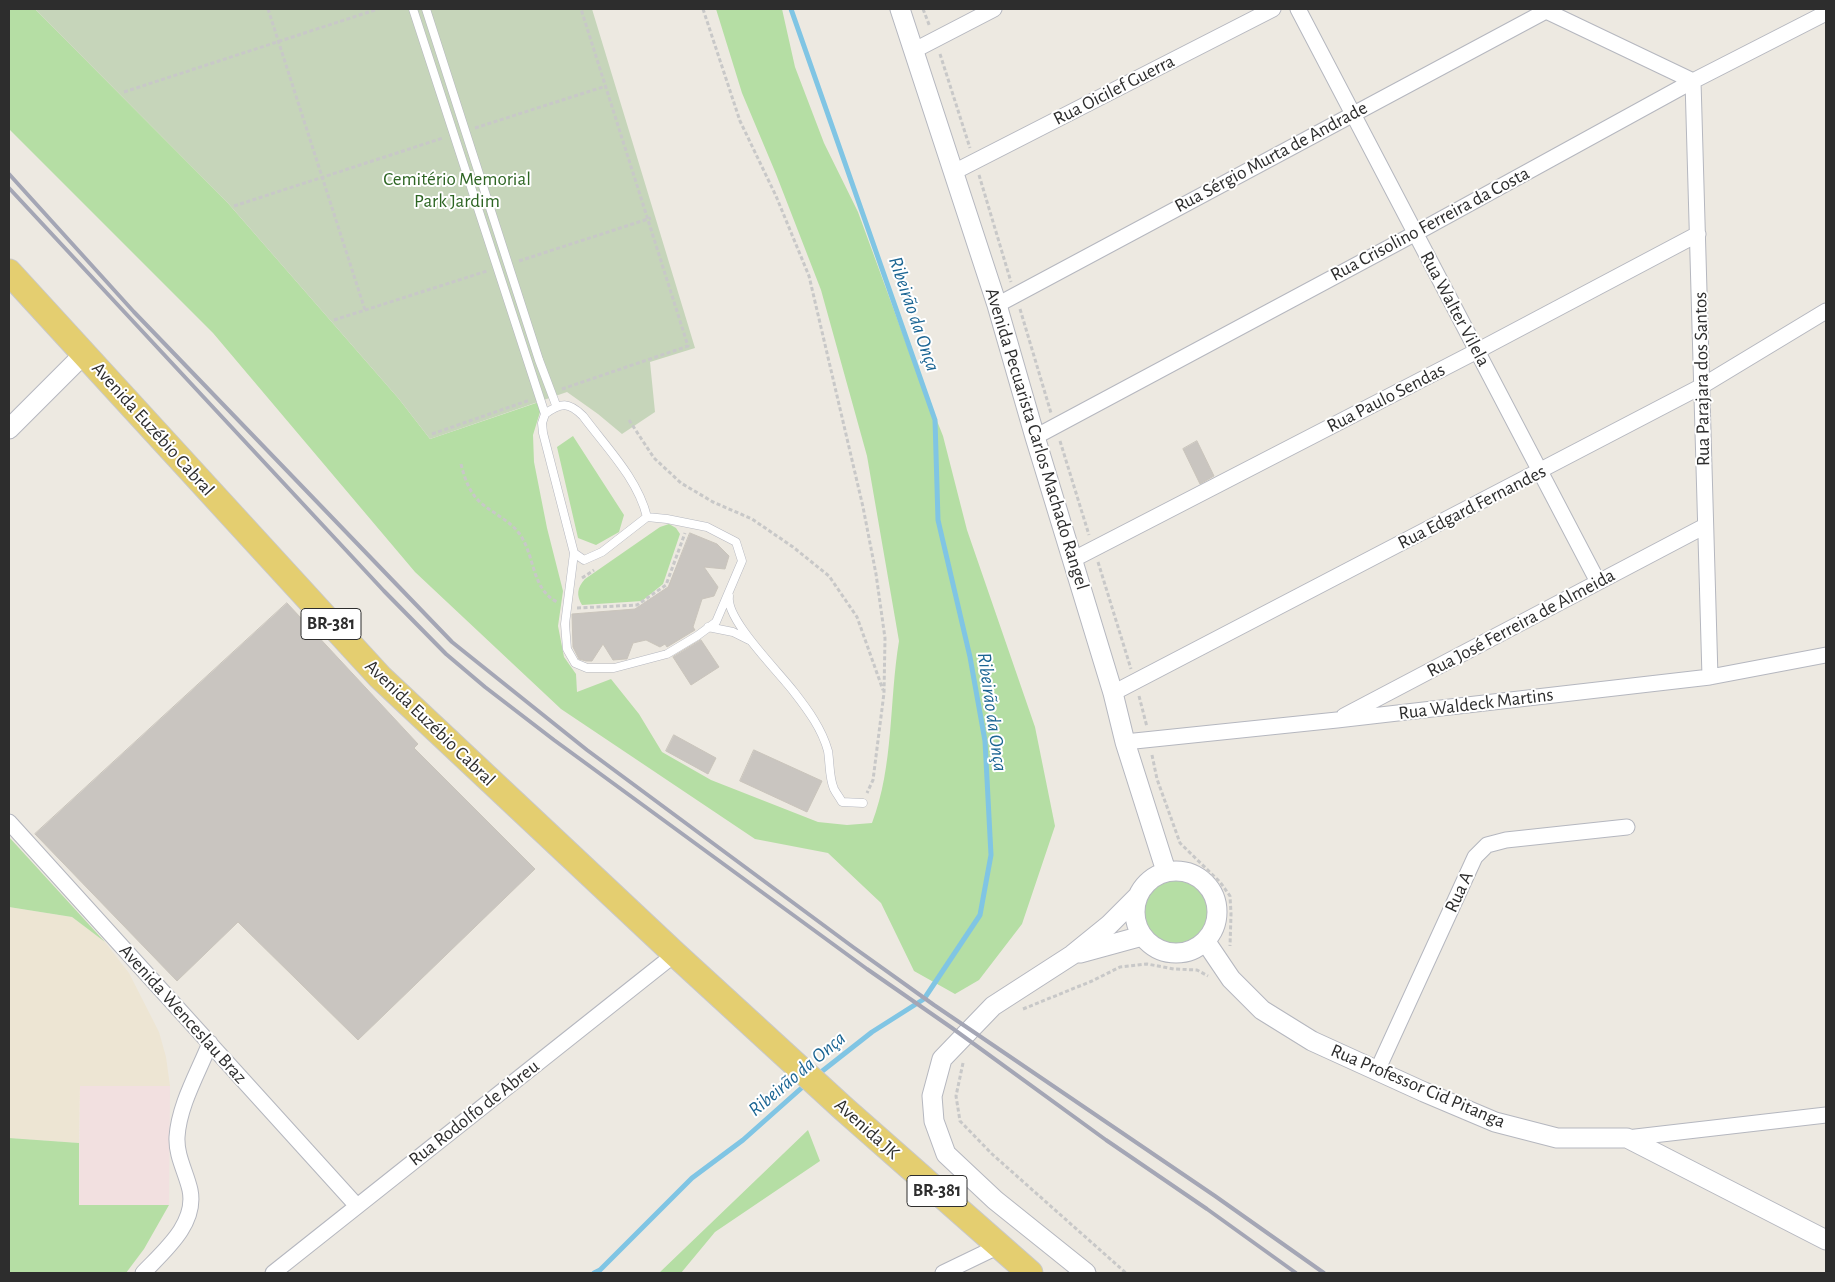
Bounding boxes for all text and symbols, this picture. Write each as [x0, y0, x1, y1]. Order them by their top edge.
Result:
street label: Rua Oicilef Guerra [1050, 50, 1178, 130]
street label: Rua Sérgio Murta de Andrade [1171, 96, 1371, 218]
street label: Rua Crisolino Ferreira da Costa [1327, 162, 1533, 286]
park label: Cemitério Memorial Park Jardim [383, 168, 531, 212]
street label: Rua Walter Vilela [1415, 247, 1495, 371]
water label: Ribeirão da Onça [883, 254, 945, 374]
street label: Avenida Pecuarista Carlos Machado Rangel [980, 285, 1094, 593]
street label: Rua Parajara dos Santos [1689, 292, 1715, 466]
street label: Avenida Euzébio Cabral [87, 357, 219, 501]
street label: Rua Paulo Sendas [1323, 358, 1449, 438]
street label: Rua Edgard Fernandes [1394, 460, 1550, 554]
street label: Rua José Ferreira de Almeida [1423, 564, 1619, 682]
road number: BR-381 [301, 608, 361, 640]
water label: Ribeirão da Onça [972, 651, 1012, 773]
street label: Avenida Euzébio Cabral [360, 655, 500, 791]
street label: Rua Waldeck Martins [1397, 683, 1555, 725]
street label: Rua A [1440, 868, 1478, 916]
street label: Avenida Wenceslau Braz [114, 940, 252, 1088]
water label: Ribeirão da Onça [743, 1026, 851, 1122]
street label: Rua Professor Cid Pitanga [1327, 1039, 1509, 1133]
street label: Rua Rodolfo de Abreu [404, 1055, 544, 1171]
street label: Avenida JK [830, 1094, 904, 1164]
road number: BR-381 [907, 1176, 967, 1206]

